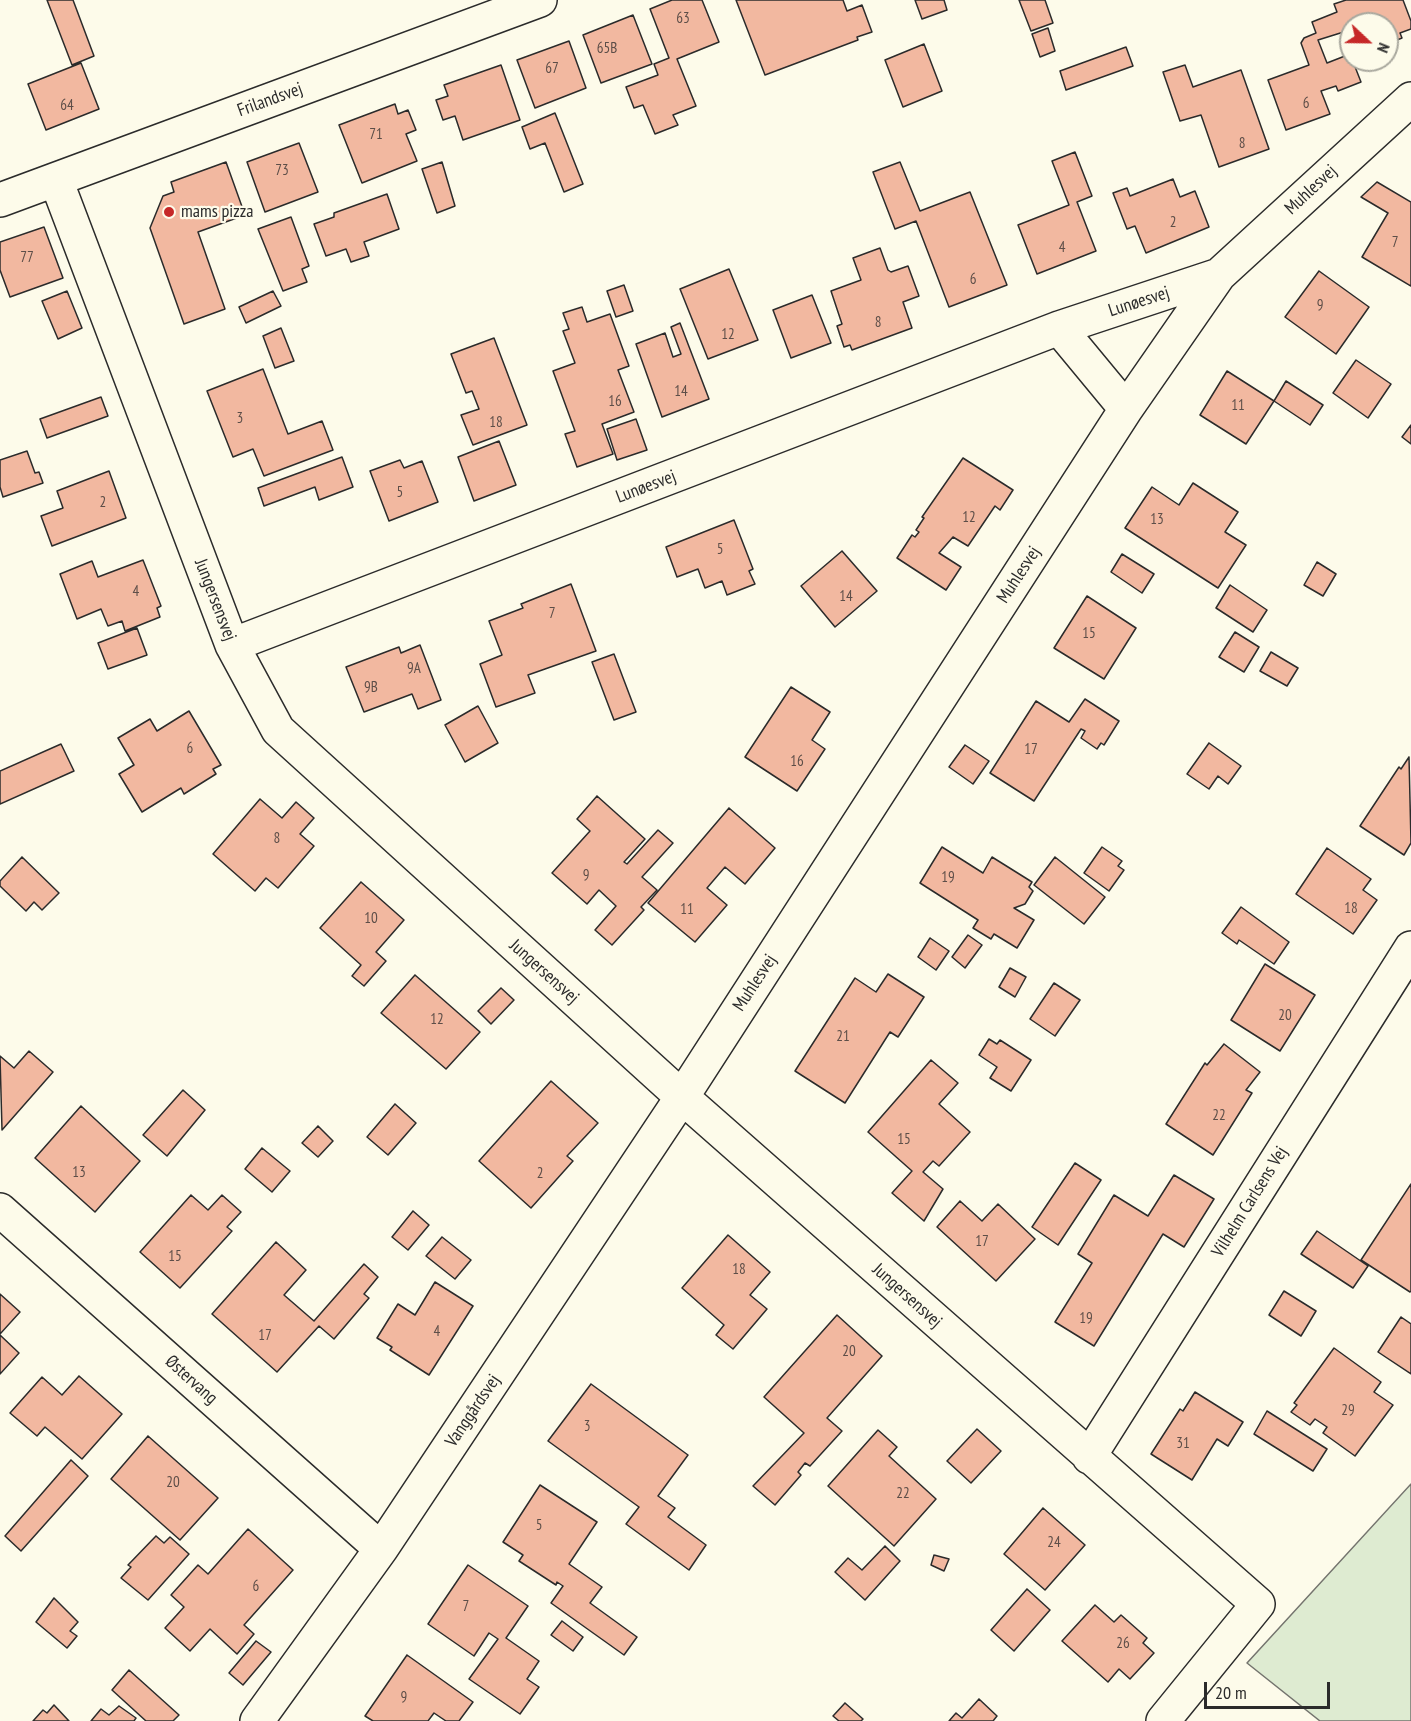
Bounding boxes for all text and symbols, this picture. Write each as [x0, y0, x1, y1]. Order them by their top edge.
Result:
house number: 63 [676, 10, 690, 28]
north arrow [1339, 12, 1399, 72]
house number: 65B [597, 40, 617, 58]
text: N [1373, 40, 1395, 56]
house number: 67 [545, 60, 559, 78]
street label: Frilandsvej [234, 78, 306, 122]
house number: 6 [1303, 95, 1309, 113]
house number: 64 [60, 97, 74, 115]
house number: 71 [369, 126, 383, 144]
house number: 8 [1239, 135, 1245, 153]
street label: Muhlesvej [1281, 161, 1341, 219]
house number: 73 [275, 162, 289, 180]
place label: mams pizza [181, 201, 253, 223]
marker: mams pizza [162, 205, 176, 219]
house number: 2 [1170, 214, 1176, 232]
house number: 7 [1392, 234, 1398, 252]
house number: 4 [1059, 239, 1065, 257]
house number: 77 [20, 249, 34, 267]
house number: 6 [970, 271, 976, 289]
street label: Lunøesvej [1106, 282, 1172, 322]
house number: 9 [1317, 297, 1323, 315]
house number: 8 [875, 314, 881, 332]
house number: 12 [721, 326, 735, 344]
house number: 14 [674, 383, 688, 401]
house number: 16 [608, 393, 622, 411]
house number: 11 [1231, 397, 1245, 415]
house number: 3 [237, 410, 243, 428]
house number: 18 [489, 414, 503, 432]
street label: Lunøesvej [613, 466, 679, 508]
house number: 5 [397, 484, 403, 502]
house number: 2 [100, 494, 106, 512]
house number: 12 [962, 509, 976, 527]
house number: 13 [1150, 511, 1164, 529]
house number: 5 [717, 541, 723, 559]
street label: Muhlesvej [993, 543, 1045, 607]
street label: Jungersensvej [190, 556, 240, 644]
house number: 4 [133, 583, 139, 601]
house number: 14 [839, 588, 853, 606]
house number: 7 [549, 605, 555, 623]
house number: 15 [1082, 625, 1096, 643]
house number: 9A [407, 660, 421, 678]
house number: 9B [364, 679, 378, 697]
house number: 6 [187, 740, 193, 758]
house number: 17 [1024, 741, 1038, 759]
house number: 16 [790, 753, 804, 771]
house number: 8 [274, 830, 280, 848]
house number: 9 [583, 867, 589, 885]
house number: 19 [941, 869, 955, 887]
house number: 18 [1344, 900, 1358, 918]
house number: 11 [680, 901, 694, 919]
house number: 10 [364, 910, 378, 928]
street label: Jungersensvej [505, 935, 583, 1009]
street label: Muhlesvej [729, 951, 781, 1015]
house number: 20 [1278, 1007, 1292, 1025]
house number: 12 [430, 1011, 444, 1029]
house number: 21 [836, 1028, 850, 1046]
house number: 22 [1212, 1107, 1226, 1125]
house number: 15 [897, 1131, 911, 1149]
street label: Vilhelm Carlsens Vej [1207, 1143, 1293, 1261]
house number: 13 [72, 1164, 86, 1182]
house number: 2 [537, 1165, 543, 1183]
house number: 17 [975, 1233, 989, 1251]
house number: 15 [168, 1248, 182, 1266]
street label: Jungersensvej [868, 1259, 946, 1333]
house number: 18 [732, 1261, 746, 1279]
house number: 19 [1079, 1310, 1093, 1328]
house number: 4 [434, 1323, 440, 1341]
house number: 17 [258, 1327, 272, 1345]
house number: 20 [842, 1343, 856, 1361]
street label: Østervang [160, 1351, 222, 1409]
street label: Vanggårdsvej [441, 1371, 505, 1451]
house number: 29 [1341, 1402, 1355, 1420]
house number: 3 [584, 1418, 590, 1436]
house number: 31 [1176, 1435, 1190, 1453]
house number: 20 [166, 1474, 180, 1492]
house number: 22 [896, 1485, 910, 1503]
house number: 5 [536, 1517, 542, 1535]
house number: 24 [1047, 1534, 1061, 1552]
house number: 6 [253, 1578, 259, 1596]
house number: 7 [463, 1598, 469, 1616]
house number: 26 [1116, 1635, 1130, 1653]
scale bar [1207, 1670, 1333, 1708]
text: 20 m [1215, 1681, 1247, 1704]
house number: 9 [401, 1689, 407, 1707]

